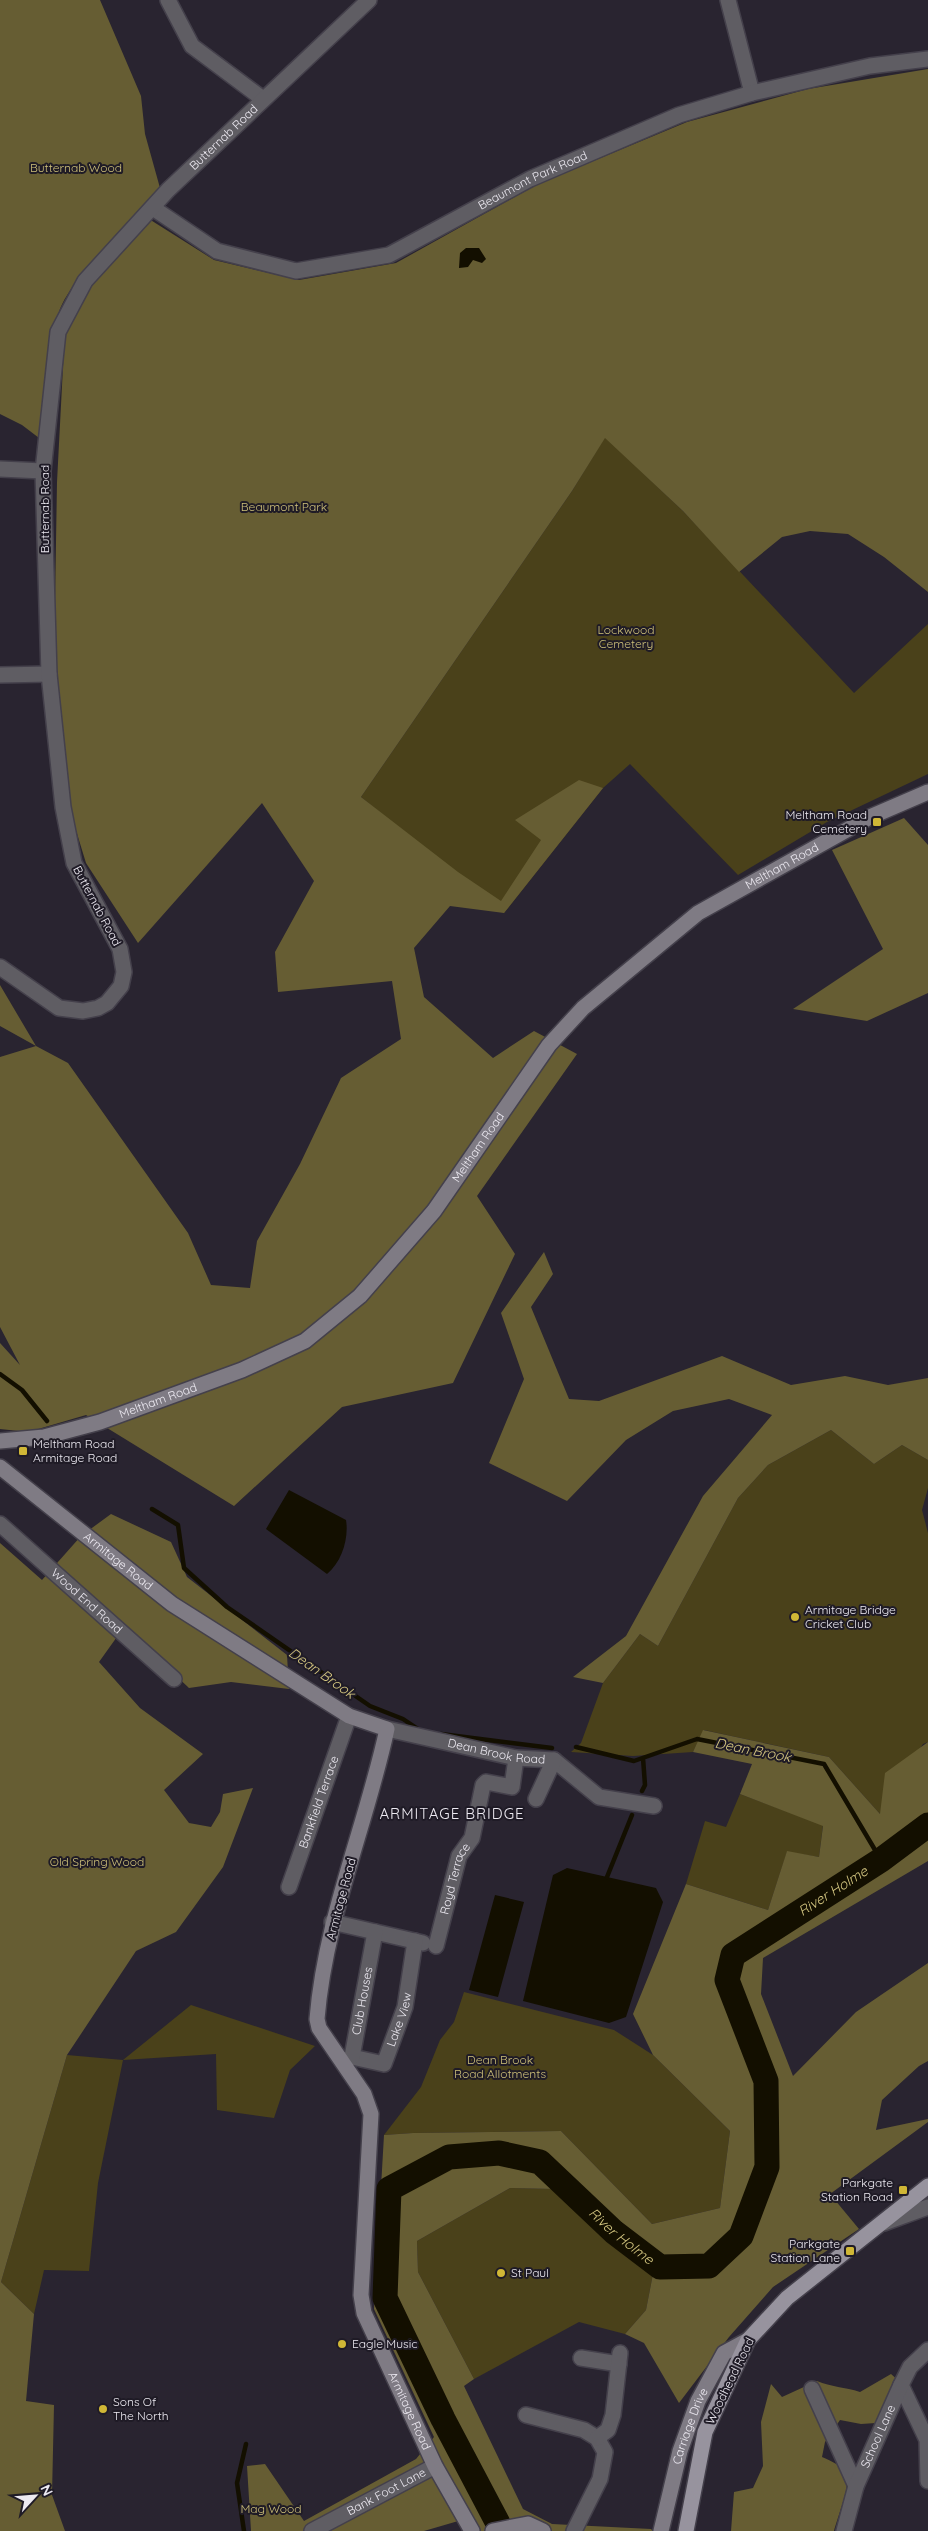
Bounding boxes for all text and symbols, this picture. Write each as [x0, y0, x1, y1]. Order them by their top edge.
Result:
street label: Butternab Road [186, 101, 261, 173]
street label: Beaumont Park Road [475, 147, 589, 213]
park label: Butternab Wood [30, 160, 122, 175]
street label: Butternab Road [37, 465, 52, 553]
park label: Beaumont Park [241, 499, 327, 514]
park label: Lockwood Cemetery [597, 622, 655, 651]
place label: Meltham Road Cemetery [785, 807, 867, 836]
marker: Meltham Road Cemetery [871, 816, 883, 828]
street label: Meltham Road [742, 839, 821, 892]
street label: Butternab Road [70, 863, 125, 948]
street label: Meltham Road [448, 1109, 507, 1185]
street label: Meltham Road [117, 1379, 199, 1421]
place label: Meltham Road Armitage Road [33, 1436, 117, 1465]
marker: Meltham Road Armitage Road [17, 1445, 29, 1457]
street label: Armitage Road [81, 1529, 156, 1593]
street label: Wood End Road [48, 1565, 126, 1637]
place label: Armitage Bridge Cricket Club [805, 1602, 896, 1631]
marker: Armitage Bridge Cricket Club [789, 1611, 801, 1623]
water label: Dean Brook [285, 1644, 360, 1703]
water label: Dean Brook [713, 1734, 794, 1766]
street label: Dean Brook Road [446, 1735, 546, 1767]
street label: Bankfield Terrace [295, 1753, 342, 1850]
district label: ARMITAGE BRIDGE [379, 1804, 525, 1823]
street label: Royd Terrace [436, 1839, 473, 1916]
park label: Old Spring Wood [50, 1854, 144, 1869]
street label: Armitage Road [322, 1856, 359, 1942]
water label: River Holme [795, 1861, 872, 1920]
street label: Club Houses [348, 1965, 375, 2036]
street label: Lake View [383, 1991, 414, 2048]
park label: Dean Brook Road Allotments [454, 2052, 546, 2081]
place label: Parkgate Station Road [821, 2175, 893, 2204]
marker: Parkgate Station Road [897, 2184, 909, 2196]
water label: River Holme [585, 2204, 658, 2269]
place label: Parkgate Station Lane [770, 2236, 840, 2265]
marker: Parkgate Station Lane [844, 2245, 856, 2257]
place label: St Paul [511, 2265, 549, 2280]
marker: St Paul [495, 2267, 507, 2279]
street label: Woodhead Road [702, 2335, 757, 2427]
place label: Eagle Music [352, 2336, 417, 2351]
marker: Eagle Music [336, 2338, 348, 2350]
street label: Armitage Road [385, 2369, 434, 2452]
street label: Carriage Drive [669, 2385, 711, 2466]
place label: Sons Of The North [113, 2394, 169, 2423]
street label: School Lane [857, 2402, 898, 2470]
marker: Sons Of The North [97, 2403, 109, 2415]
street label: Bank Foot Lane [344, 2464, 428, 2518]
north arrow [10, 2471, 60, 2521]
text: N [36, 2482, 57, 2499]
park label: Mag Wood [240, 2501, 302, 2516]

